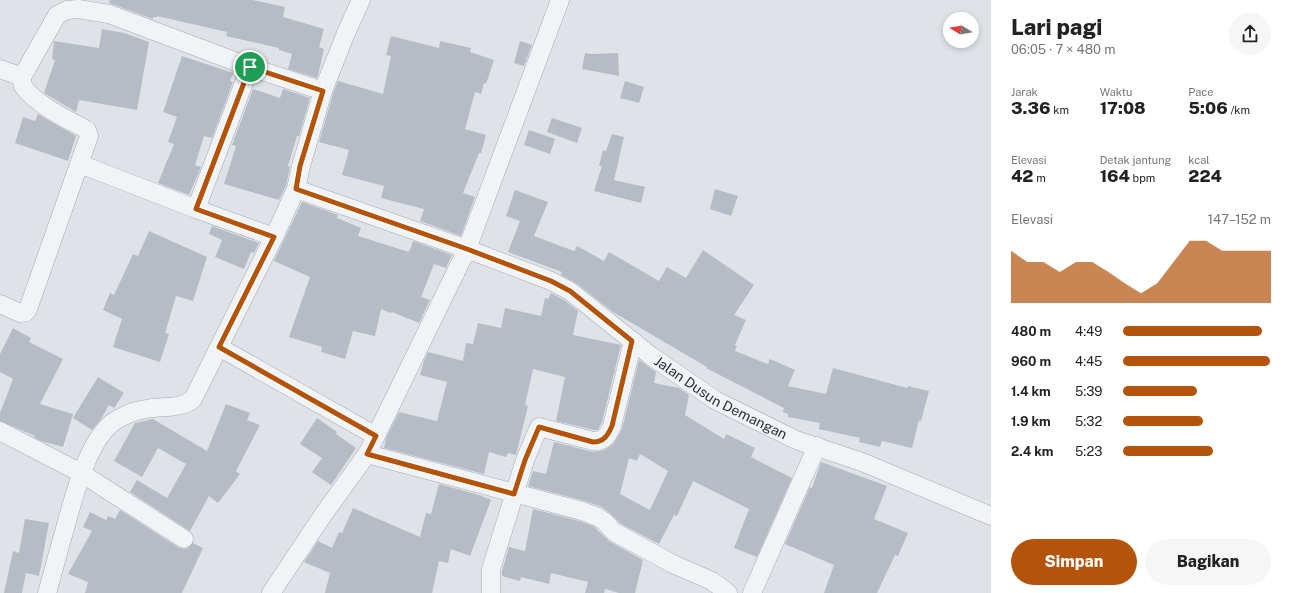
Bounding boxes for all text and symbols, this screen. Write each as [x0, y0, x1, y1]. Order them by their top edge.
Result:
north arrow [943, 12, 979, 48]
map controls [943, 12, 979, 48]
button: share [1229, 13, 1271, 55]
text: Lari pagi [1011, 14, 1102, 40]
text: 06:05 · 7 × 480 m [1011, 42, 1115, 57]
pin [233, 50, 267, 84]
icon: arrive [239, 56, 261, 78]
text: Jarak [1011, 86, 1038, 98]
text: Waktu [1100, 86, 1132, 98]
text: Pace [1188, 86, 1213, 98]
text: 3.36 [1011, 98, 1051, 118]
text: 17:08 [1100, 98, 1146, 118]
text: 5:06 [1188, 98, 1228, 118]
text: km [1051, 104, 1069, 116]
text: /km [1228, 104, 1250, 116]
text: Elevasi [1011, 154, 1047, 166]
text: Detak jantung [1100, 154, 1171, 166]
text: kcal [1188, 154, 1210, 166]
text: 42 [1011, 166, 1033, 186]
text: 164 [1100, 166, 1130, 186]
text: 224 [1188, 166, 1222, 186]
text: m [1033, 172, 1046, 184]
text: bpm [1130, 172, 1155, 184]
text: Elevasi [1011, 212, 1053, 227]
text: 147–152 m [1208, 212, 1271, 227]
text: 480 m [1011, 324, 1051, 339]
text: 4:49 [1075, 324, 1102, 339]
street label: Jalan Dusun Demangan [651, 353, 790, 442]
text: 960 m [1011, 354, 1051, 369]
text: 4:45 [1075, 354, 1102, 369]
text: 1.4 km [1011, 384, 1051, 399]
text: 5:39 [1075, 384, 1102, 399]
text: 1.9 km [1011, 414, 1051, 429]
text: 5:32 [1075, 414, 1102, 429]
text: 2.4 km [1011, 444, 1053, 459]
text: 5:23 [1075, 444, 1102, 459]
button: Simpan [1011, 539, 1137, 585]
button: Bagikan [1145, 539, 1271, 585]

